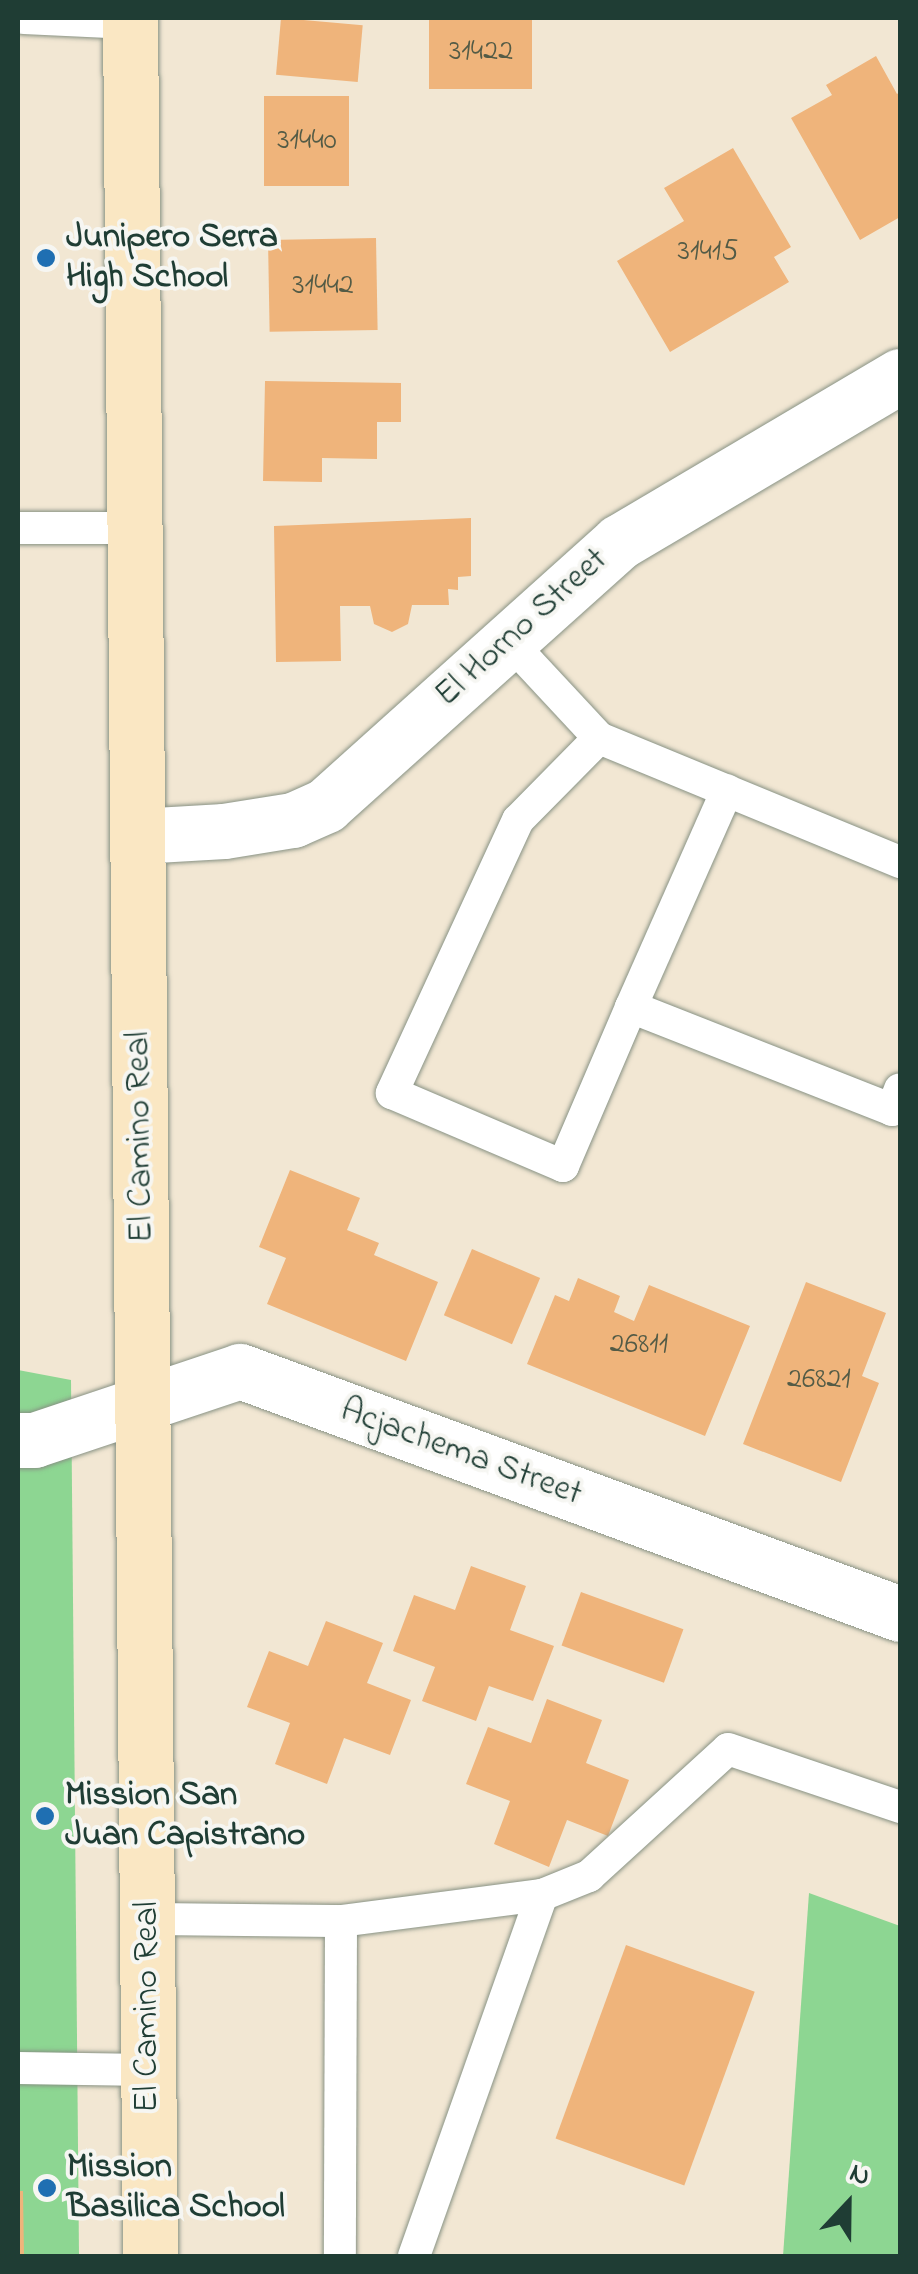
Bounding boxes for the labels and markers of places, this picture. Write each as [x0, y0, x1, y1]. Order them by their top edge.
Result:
place label: Junipero Serra High School [66, 217, 278, 299]
marker: Junipero Serra High School [35, 247, 57, 269]
place label: Mission San Juan Capistrano [65, 1775, 305, 1857]
marker: Mission San Juan Capistrano [34, 1805, 56, 1827]
place label: Mission Basilica School [67, 2147, 285, 2229]
marker: Mission Basilica School [36, 2177, 58, 2199]

